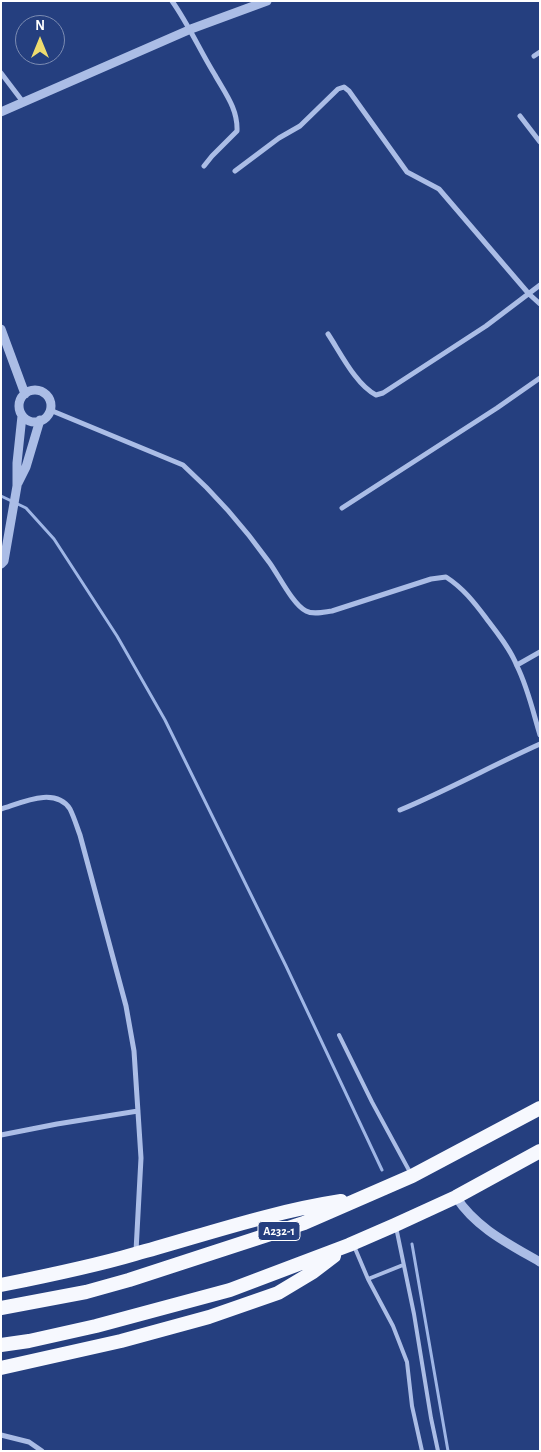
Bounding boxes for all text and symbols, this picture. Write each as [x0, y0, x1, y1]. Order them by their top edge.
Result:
north arrow [15, 15, 65, 65]
text: N [35, 19, 45, 33]
road number: A232-1 [258, 1222, 300, 1240]

